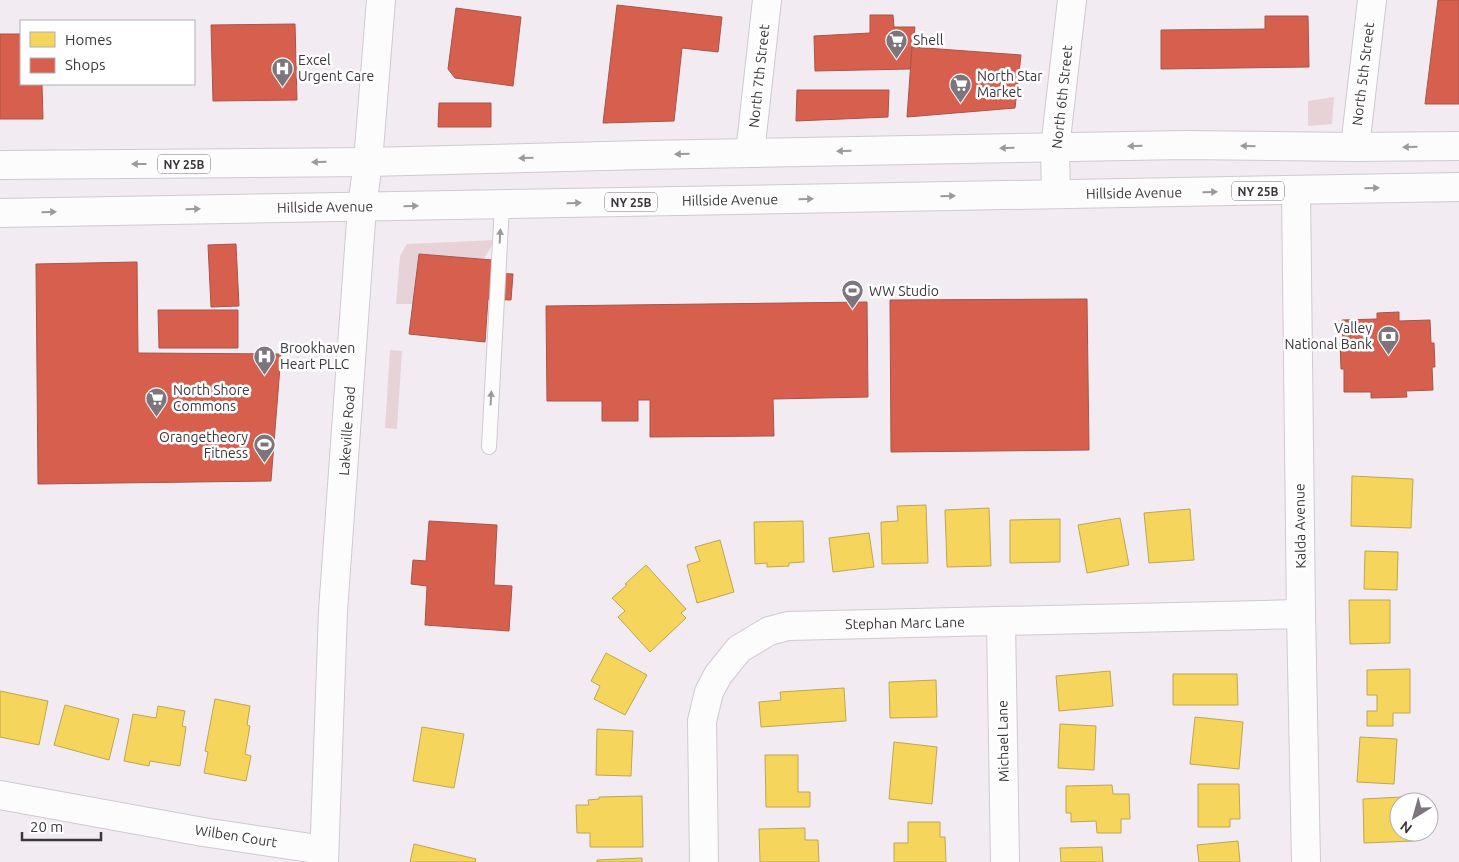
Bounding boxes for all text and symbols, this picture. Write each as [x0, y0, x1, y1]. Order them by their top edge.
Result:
legend [20, 20, 195, 85]
street label: North 5th Street [1349, 21, 1377, 127]
street label: North 7th Street [746, 23, 772, 128]
supermarket icon: Shell [885, 28, 909, 59]
text: Homes [65, 31, 112, 48]
place label: Shell [913, 32, 944, 48]
street label: North 6th Street [1049, 44, 1075, 149]
place label: Excel Urgent Care [298, 52, 374, 84]
text: Shops [65, 56, 106, 73]
hospital icon: Excel Urgent Care [270, 56, 294, 87]
place label: North Star Market [977, 68, 1043, 100]
supermarket icon: North Star Market [949, 72, 973, 103]
one-way arrow [1127, 142, 1143, 150]
one-way arrow [1240, 142, 1256, 150]
one-way arrow [1402, 143, 1418, 151]
one-way arrow [998, 145, 1014, 153]
one-way arrow [836, 147, 852, 155]
one-way arrow [673, 150, 689, 158]
road number: NY 25B [158, 154, 210, 173]
one-way arrow [518, 154, 534, 162]
one-way arrow [311, 158, 327, 166]
one-way arrow [131, 160, 147, 168]
road number: NY 25B [1232, 182, 1284, 200]
street label: Hillside Avenue [1086, 184, 1182, 202]
one-way arrow [1365, 184, 1381, 192]
one-way arrow [1202, 187, 1218, 195]
street label: Hillside Avenue [682, 191, 778, 209]
road number: NY 25B [605, 192, 657, 212]
one-way arrow [940, 192, 956, 200]
one-way arrow [798, 194, 814, 202]
street label: Hillside Avenue [277, 198, 373, 216]
one-way arrow [566, 199, 582, 207]
one-way arrow [403, 202, 419, 210]
one-way arrow [185, 205, 201, 213]
one-way arrow [41, 208, 57, 216]
one-way arrow [497, 228, 505, 244]
sports icon: WW Studio [841, 279, 865, 310]
place label: WW Studio [869, 283, 939, 299]
place label: Valley National Bank [1285, 320, 1372, 352]
bank icon: Valley National Bank [1376, 324, 1400, 355]
place label: Brookhaven Heart PLLC [280, 340, 355, 372]
hospital icon: Brookhaven Heart PLLC [252, 344, 276, 375]
place label: North Shore Commons [173, 382, 250, 414]
supermarket icon: North Shore Commons [145, 386, 169, 417]
street label: Lakeville Road [336, 386, 358, 476]
one-way arrow [488, 390, 496, 406]
place label: Orangetheory Fitness [159, 429, 248, 461]
sports icon: Orangetheory Fitness [252, 433, 276, 464]
street label: Kalda Avenue [1291, 483, 1309, 569]
street label: Stephan Marc Lane [845, 614, 965, 632]
street label: Michael Lane [994, 700, 1012, 782]
north arrow [1389, 792, 1439, 842]
scale bar [22, 810, 101, 842]
text: 20 m [30, 818, 63, 835]
text: N [1397, 818, 1415, 837]
street label: Wilben Court [194, 822, 279, 850]

